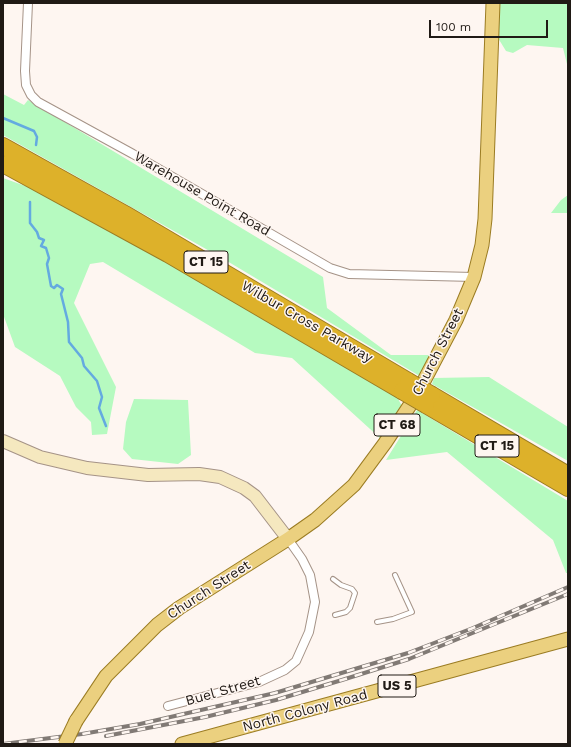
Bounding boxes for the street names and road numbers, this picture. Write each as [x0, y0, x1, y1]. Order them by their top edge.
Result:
street label: Warehouse Point Road [131, 148, 273, 240]
road number: CT 15 [184, 251, 228, 273]
street label: Wilbur Cross Parkway [238, 278, 376, 366]
street label: Church Street [409, 306, 467, 398]
road number: CT 68 [374, 414, 420, 436]
road number: CT 15 [475, 435, 519, 457]
street label: Church Street [164, 557, 254, 623]
street label: Buel Street [184, 672, 262, 710]
road number: US 5 [378, 675, 416, 697]
street label: North Colony Road [241, 686, 369, 736]

